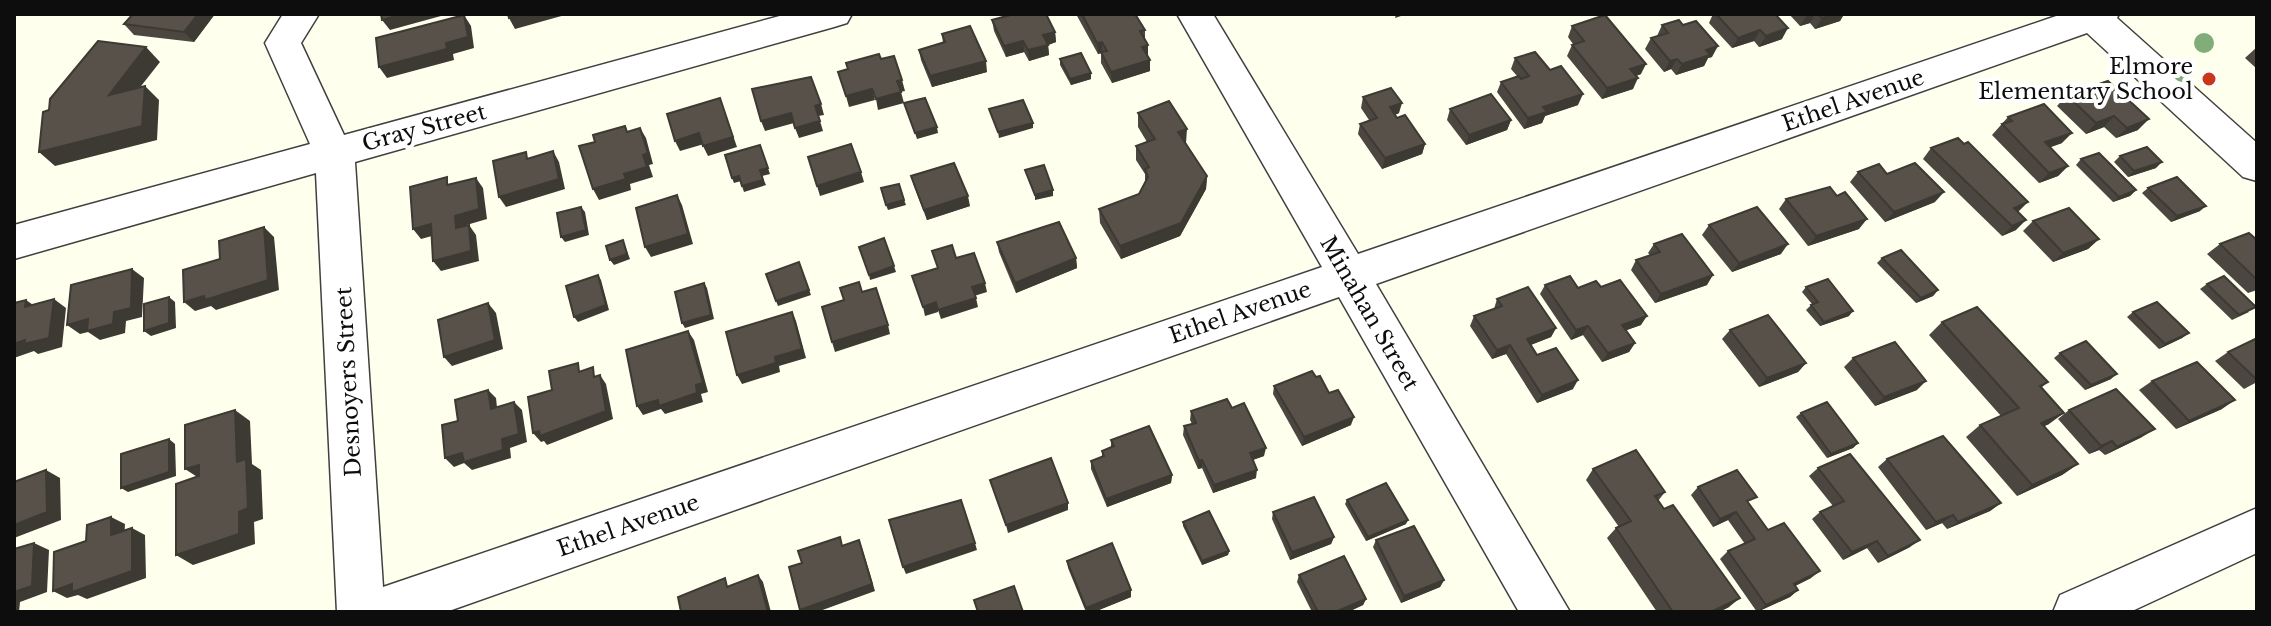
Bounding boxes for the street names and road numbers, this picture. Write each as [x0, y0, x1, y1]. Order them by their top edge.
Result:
street label: Ethel Avenue [1779, 64, 1928, 137]
street label: Gray Street [359, 98, 490, 157]
street label: Minahan Street [1314, 231, 1425, 396]
street label: Ethel Avenue [1166, 276, 1315, 349]
street label: Desnoyers Street [330, 286, 367, 478]
street label: Ethel Avenue [554, 489, 703, 562]

